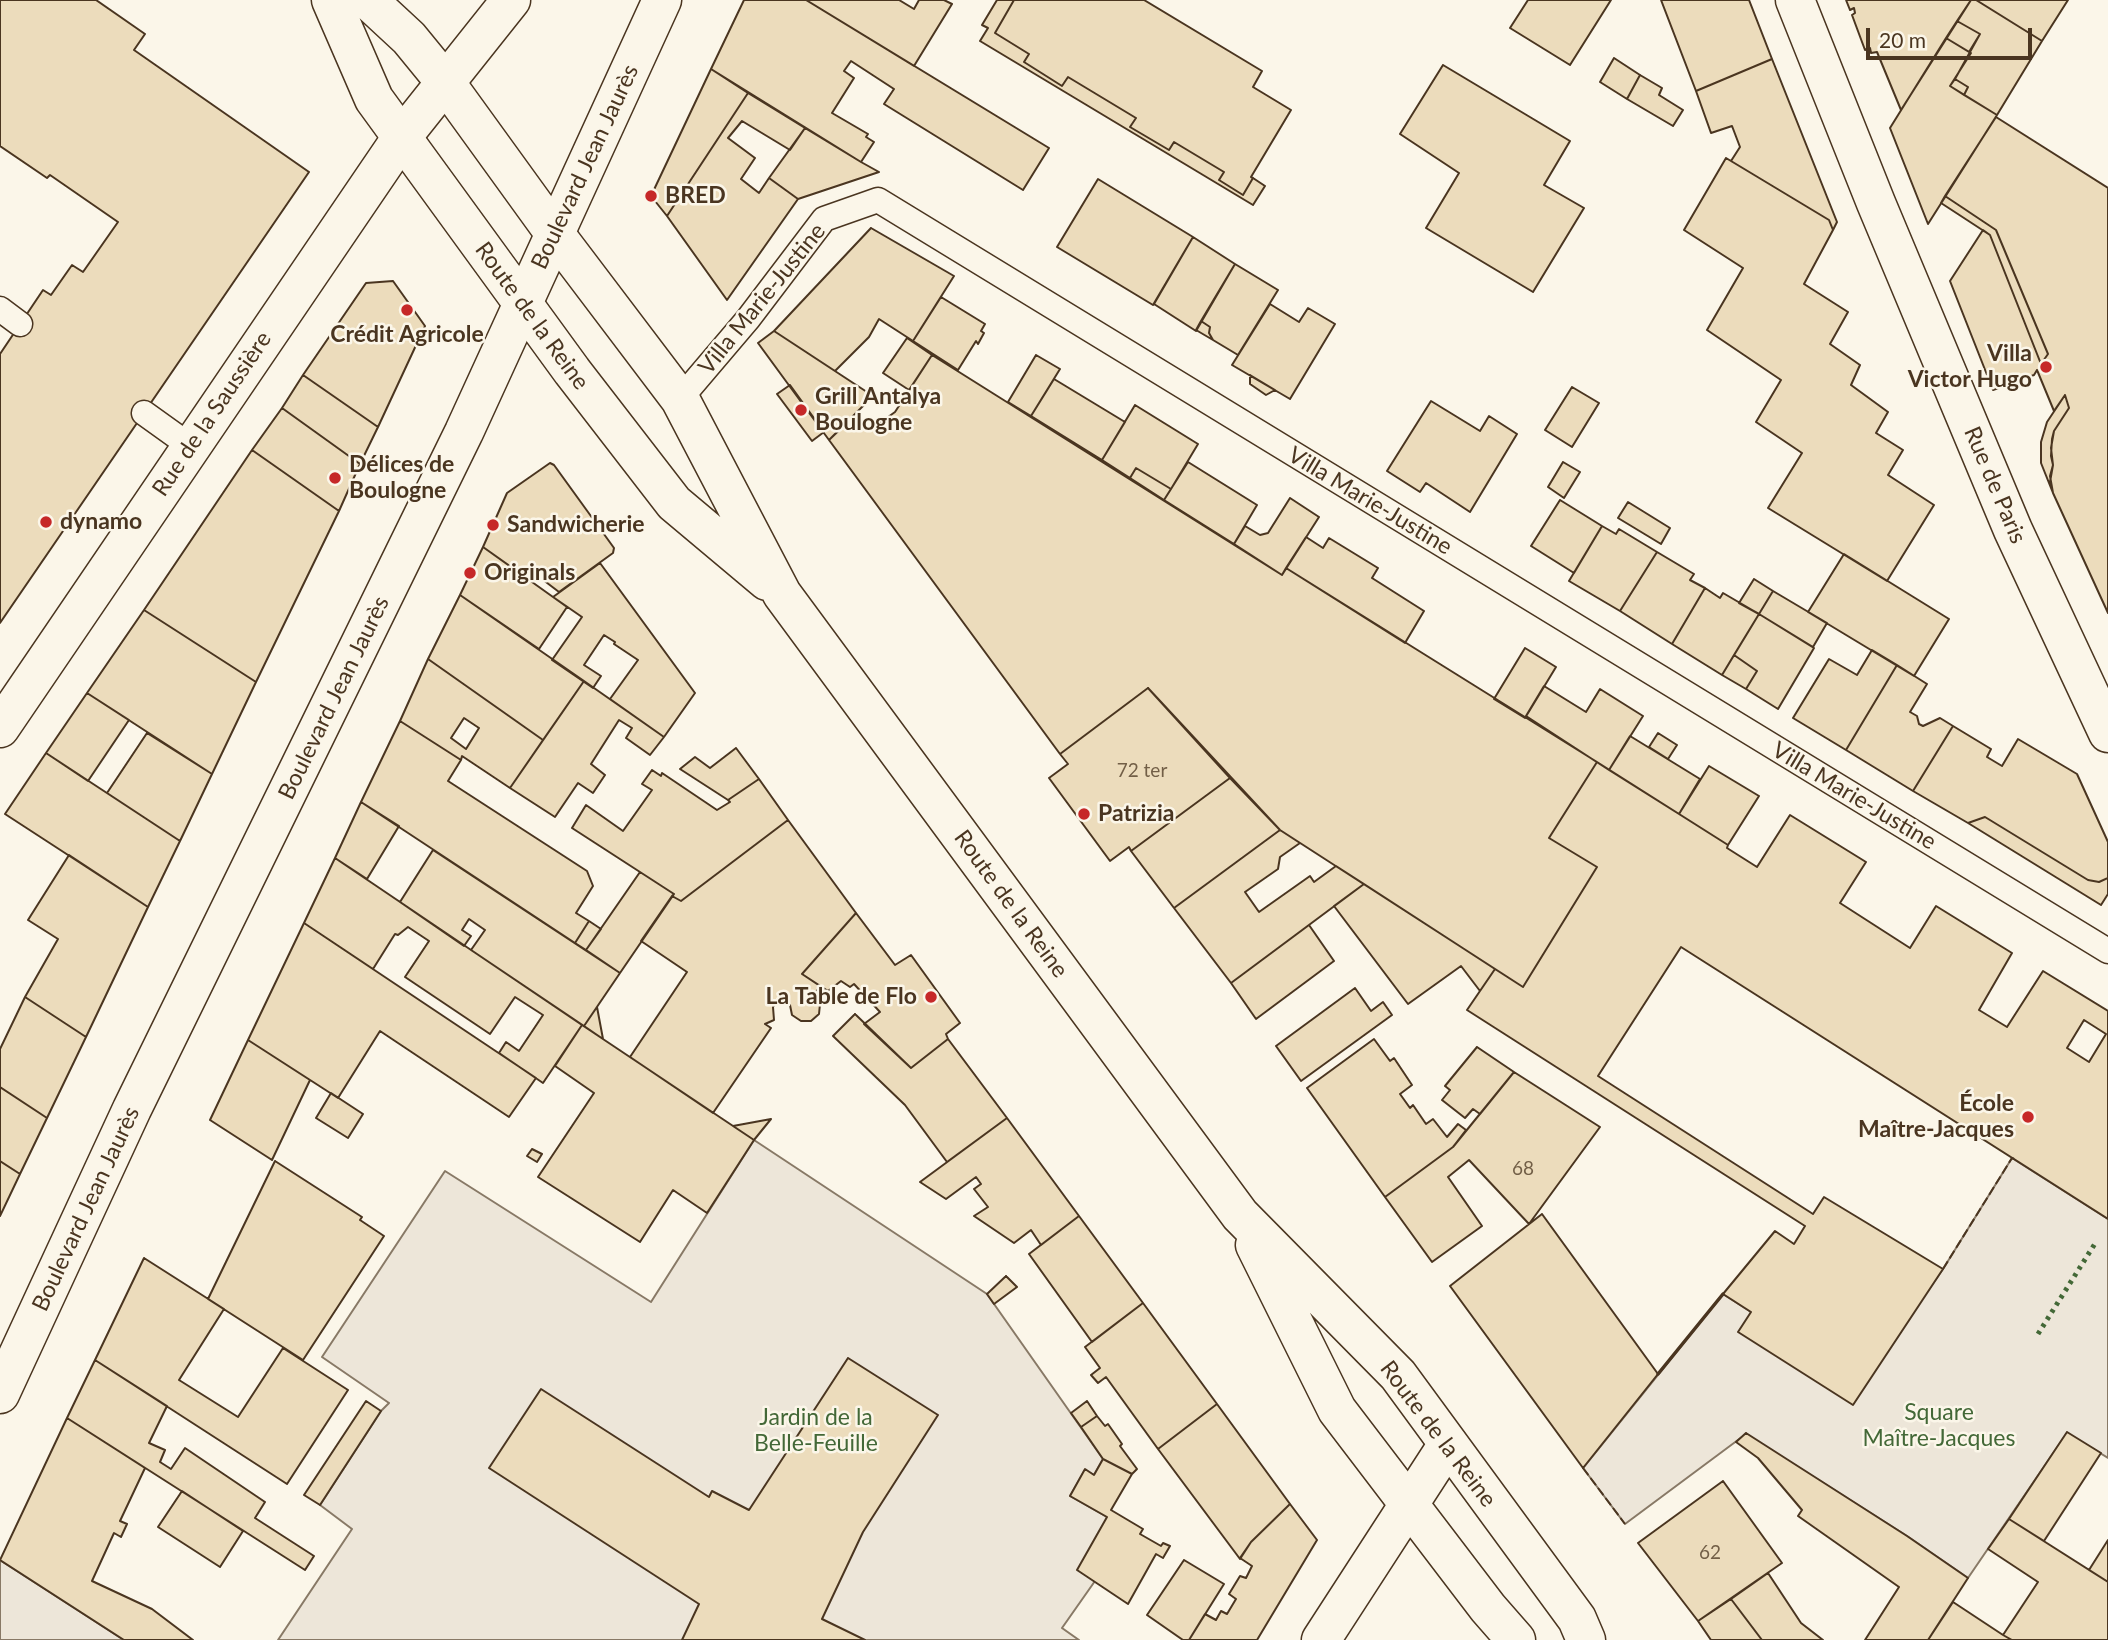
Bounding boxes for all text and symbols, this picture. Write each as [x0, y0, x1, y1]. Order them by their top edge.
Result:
scale bar [1870, 14, 2036, 58]
text: 20 m [1879, 27, 1926, 52]
street label: Boulevard Jean Jaurès [525, 60, 645, 274]
place label: BRED [665, 182, 726, 210]
marker: BRED [643, 188, 659, 204]
street label: Villa Marie-Justine [693, 218, 831, 380]
street label: Route de la Reine [469, 237, 595, 395]
marker: Crédit Agricole [399, 302, 415, 318]
place label: Crédit Agricole [330, 321, 484, 349]
street label: Rue de la Saussière [147, 326, 277, 502]
place label: Villa Victor Hugo [1908, 340, 2032, 394]
marker: Villa Victor Hugo [2038, 359, 2054, 375]
place label: Grill Antalya Boulogne [815, 383, 941, 437]
marker: Grill Antalya Boulogne [793, 402, 809, 418]
street label: Rue de Paris [1958, 422, 2032, 548]
street label: Villa Marie-Justine [1283, 441, 1457, 561]
place label: Délices de Boulogne [349, 451, 454, 505]
marker: Délices de Boulogne [327, 470, 343, 486]
place label: dynamo [60, 508, 142, 536]
place label: Sandwicherie [507, 511, 645, 539]
marker: dynamo [38, 514, 54, 530]
marker: Sandwicherie [485, 517, 501, 533]
place label: Originals [484, 559, 575, 587]
marker: Originals [462, 565, 478, 581]
street label: Boulevard Jean Jaurès [273, 592, 395, 804]
street label: Villa Marie-Justine [1767, 736, 1941, 856]
house number: 72 ter [1117, 760, 1167, 782]
place label: Patrizia [1098, 800, 1174, 828]
marker: Patrizia [1076, 806, 1092, 822]
street label: Route de la Reine [948, 825, 1074, 983]
place label: La Table de Flo [766, 983, 917, 1011]
marker: La Table de Flo [923, 989, 939, 1005]
place label: École Maître-Jacques [1858, 1090, 2014, 1144]
street label: Boulevard Jean Jaurès [26, 1102, 146, 1316]
marker: École Maître-Jacques [2020, 1109, 2036, 1125]
house number: 68 [1512, 1158, 1534, 1180]
street label: Route de la Reine [1374, 1356, 1502, 1512]
park label: Square Maître-Jacques [1863, 1399, 2015, 1453]
park label: Jardin de la Belle-Feuille [754, 1404, 878, 1458]
house number: 62 [1699, 1542, 1721, 1564]

